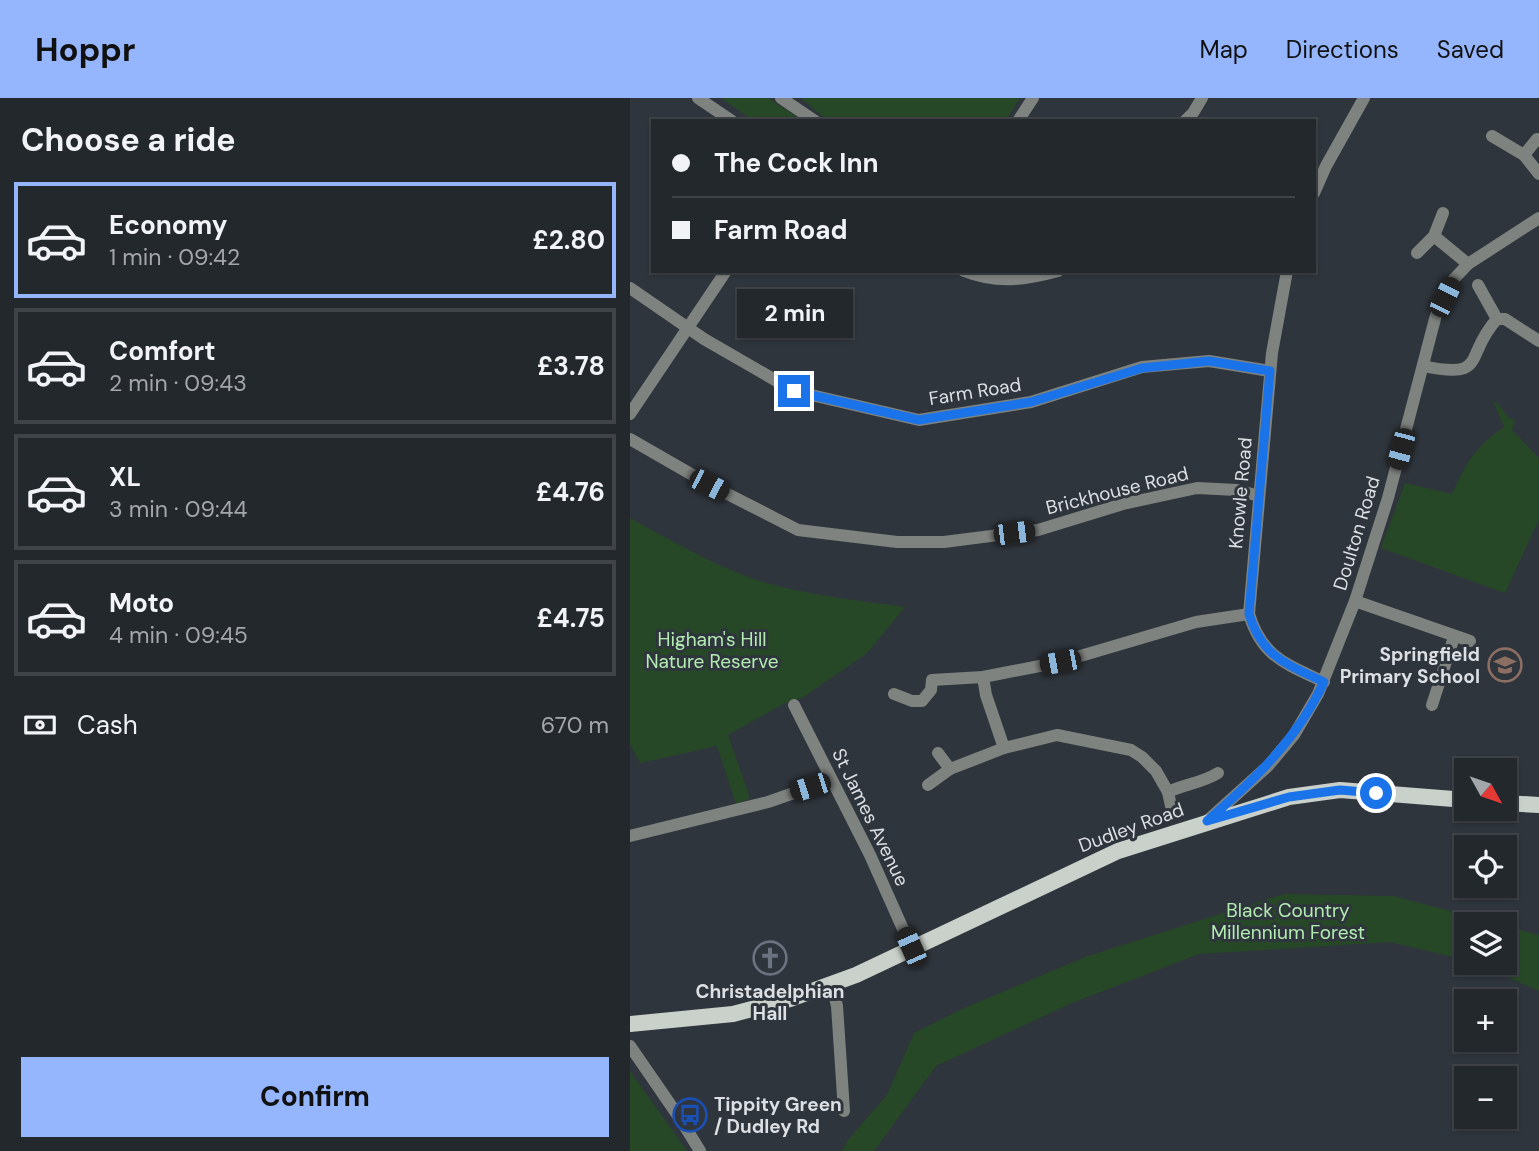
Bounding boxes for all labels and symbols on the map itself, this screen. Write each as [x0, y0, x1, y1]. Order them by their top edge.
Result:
car [1427, 274, 1464, 320]
callout: 2 min [736, 289, 852, 338]
street label: Farm Road [927, 372, 1023, 411]
route end [778, 375, 810, 407]
car [1386, 426, 1417, 472]
street label: Knowle Road [1223, 436, 1258, 550]
street label: Brickhouse Road [1043, 461, 1191, 520]
car [686, 466, 733, 504]
street label: Doulton Road [1327, 473, 1386, 593]
car [992, 520, 1037, 546]
park label: Higham's Hill Nature Reserve [645, 627, 779, 674]
place label: Springfield Primary School [1340, 642, 1480, 689]
school or university icon: Springfield Primary School [1486, 646, 1524, 684]
car [1038, 648, 1083, 676]
street label: St James Avenue [826, 744, 915, 890]
north arrow [1454, 758, 1517, 821]
car [787, 771, 834, 803]
route start [1360, 777, 1392, 809]
street label: Dudley Road [1075, 797, 1187, 858]
park label: Black Country Millennium Forest [1211, 898, 1365, 945]
car [893, 924, 930, 970]
church icon: Christadelphian Hall [751, 939, 789, 977]
place label: Christadelphian Hall [695, 979, 845, 1026]
place label: Tippity Green / Dudley Rd [714, 1092, 842, 1139]
bus stop icon: Tippity Green / Dudley Rd [671, 1096, 709, 1134]

